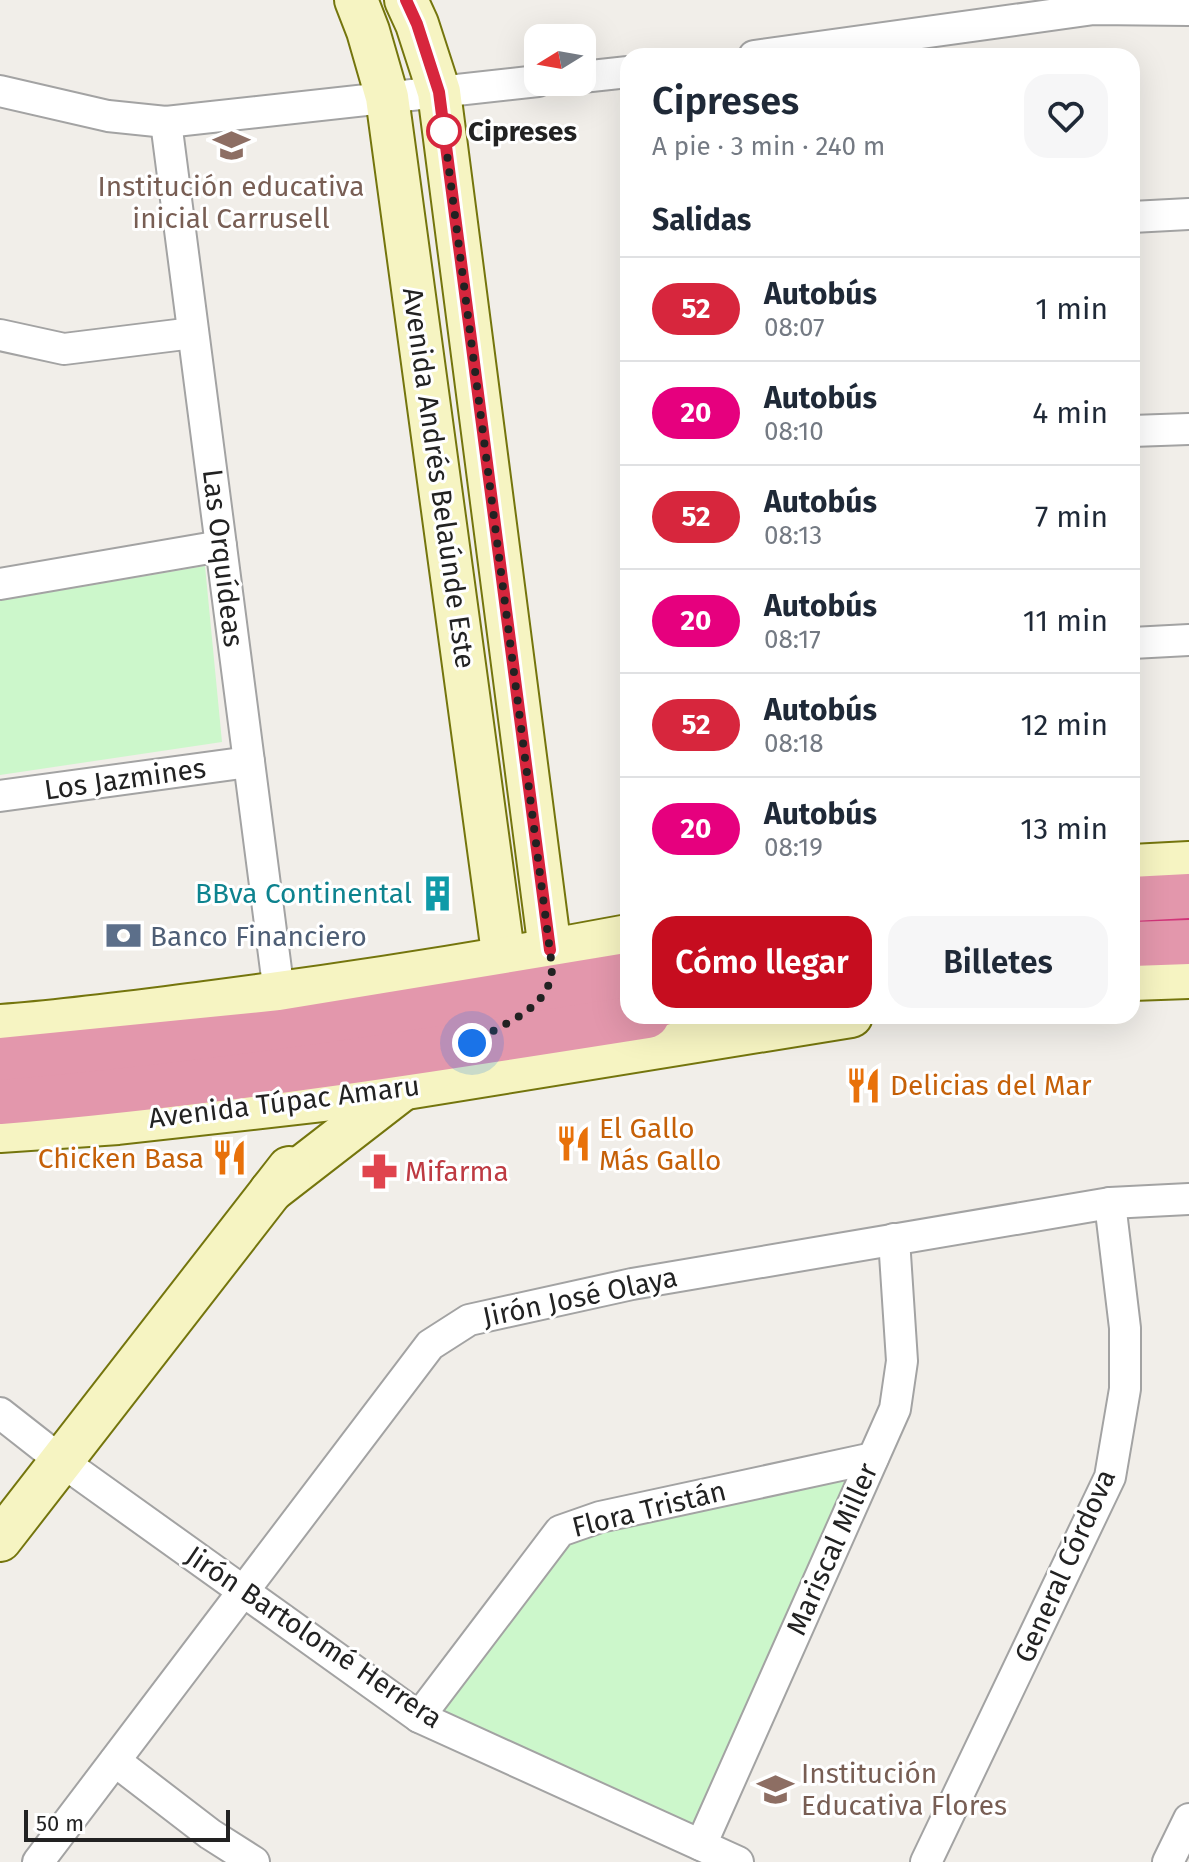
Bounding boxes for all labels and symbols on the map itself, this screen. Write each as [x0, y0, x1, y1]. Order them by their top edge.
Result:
north arrow [524, 24, 596, 96]
marker: Cipreses [427, 114, 461, 148]
place label: Cipreses [468, 115, 577, 148]
school or university icon: Institución educativa inicial Carrusell [212, 127, 250, 165]
place label: Institución educativa inicial Carrusell [98, 170, 364, 235]
street label: Avenida Andrés Belaúnde Este [396, 285, 482, 671]
street label: Las Orquídeas [196, 467, 250, 649]
street label: Los Jazmines [42, 751, 208, 807]
building icon: BBva Continental [419, 874, 457, 912]
place label: BBva Continental [195, 877, 412, 910]
bank icon: Banco Financiero [105, 917, 143, 955]
place label: Banco Financiero [150, 920, 367, 953]
your location [452, 1023, 492, 1063]
restaurant icon: Delicias del Mar [845, 1066, 883, 1104]
street label: Avenida Túpac Amaru [146, 1069, 422, 1135]
place label: Delicias del Mar [890, 1069, 1092, 1102]
place label: El Gallo Más Gallo [599, 1112, 721, 1177]
restaurant icon: El Gallo Más Gallo [554, 1125, 592, 1163]
restaurant icon: Chicken Basa [211, 1139, 249, 1177]
place label: Chicken Basa [38, 1142, 204, 1175]
pharmacy icon: Mifarma [360, 1152, 398, 1190]
place label: Mifarma [405, 1155, 509, 1188]
street label: Jirón José Olaya [480, 1260, 680, 1334]
street label: Mariscal Miller [779, 1458, 885, 1640]
street label: General Córdova [1008, 1464, 1122, 1668]
street label: Flora Tristán [569, 1474, 729, 1544]
street label: Jirón Bartolomé Herrera [180, 1539, 448, 1735]
place label: Institución Educativa Flores [801, 1757, 1007, 1822]
school or university icon: Institución Educativa Flores [756, 1770, 794, 1808]
scale bar [24, 1806, 230, 1842]

